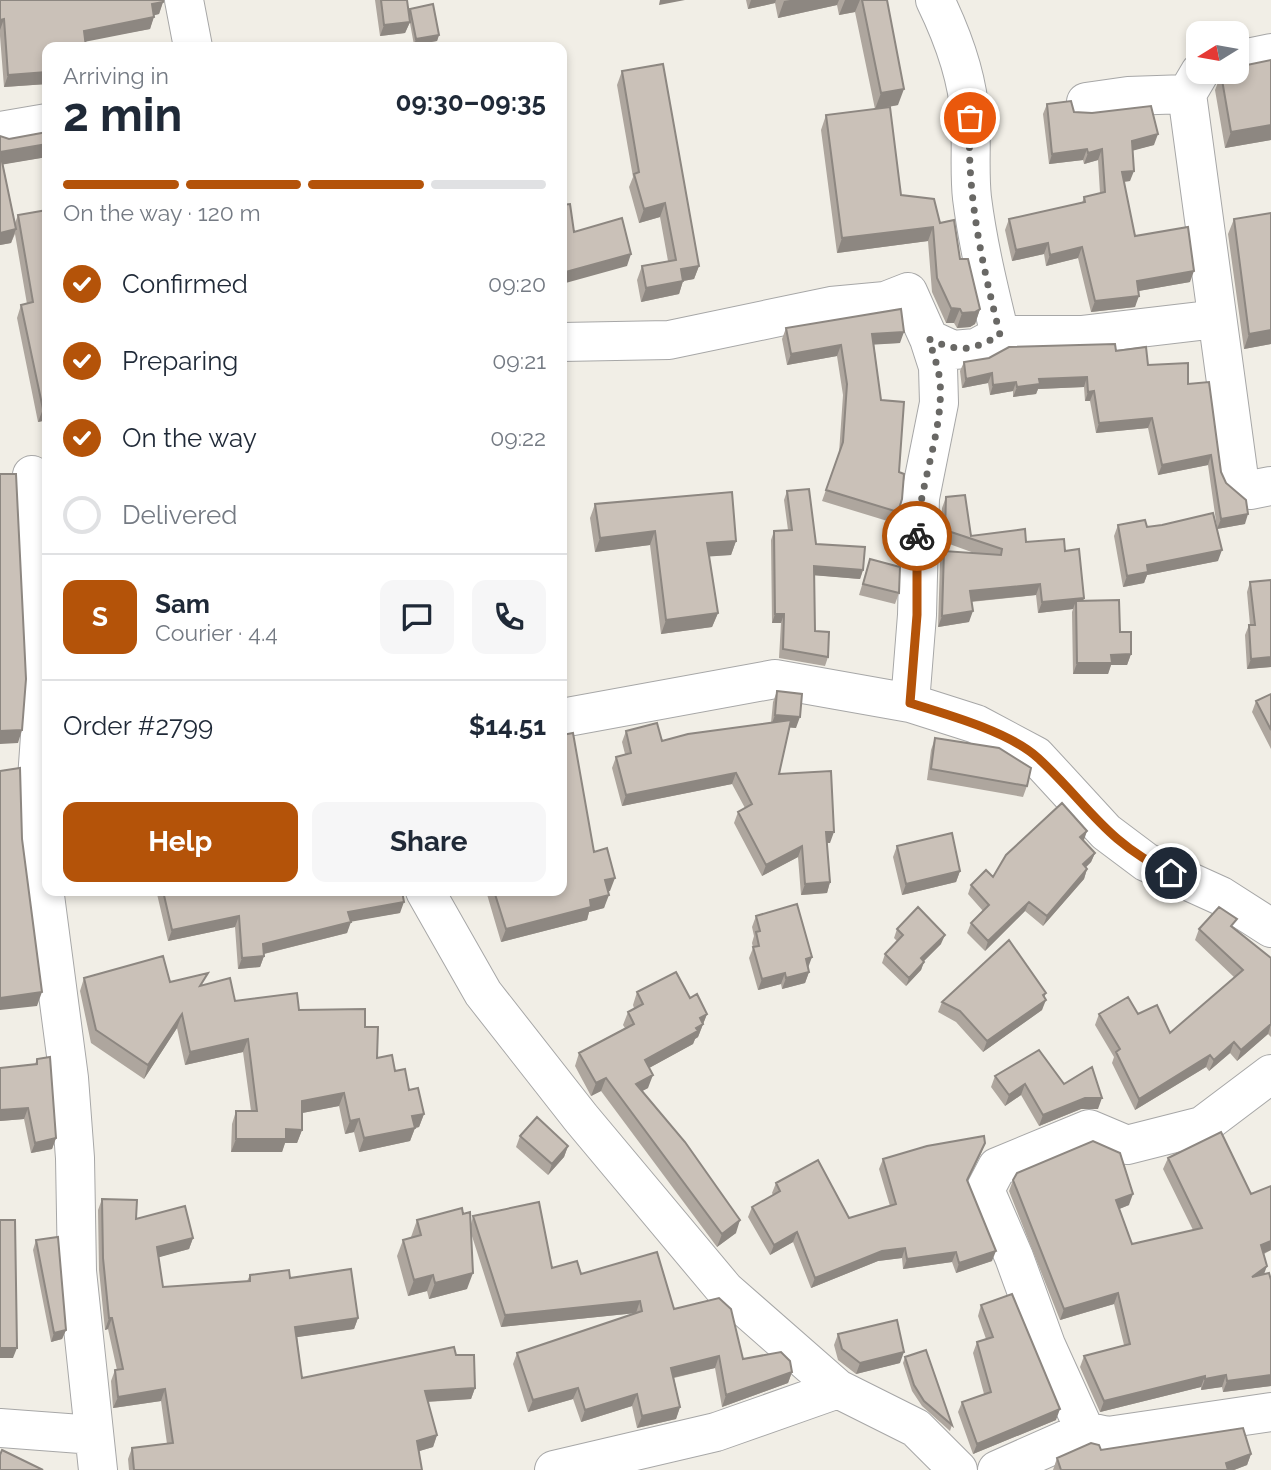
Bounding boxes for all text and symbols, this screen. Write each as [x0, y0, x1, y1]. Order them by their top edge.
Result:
north arrow [1186, 21, 1250, 84]
map controls [1186, 21, 1249, 84]
text: Arriving in [63, 62, 169, 89]
text: 09:30–09:35 [396, 87, 546, 117]
text: 2 min [63, 88, 182, 142]
pin [940, 88, 1000, 148]
icon: bag [951, 99, 989, 137]
text: On the way · 120 m [63, 199, 261, 226]
icon: check [63, 265, 101, 303]
text: Confirmed [122, 269, 248, 299]
text: 09:20 [488, 270, 546, 297]
icon: check [63, 342, 101, 380]
text: Preparing [122, 346, 238, 376]
text: 09:21 [492, 347, 546, 374]
icon: check [63, 419, 101, 457]
text: On the way [122, 423, 257, 453]
text: 09:22 [490, 424, 546, 451]
text: Delivered [122, 500, 237, 530]
courier [882, 501, 952, 571]
icon: bike [898, 517, 936, 555]
button: chat [380, 580, 454, 654]
button: phone [472, 580, 546, 654]
text: Sam [155, 589, 210, 619]
text: S [92, 602, 108, 632]
text: Courier · 4.4 [155, 619, 278, 646]
text: Order #2799 [63, 711, 213, 741]
text: $14.51 [469, 711, 546, 741]
button: Help [63, 802, 298, 882]
button: Share [312, 802, 546, 882]
pin [1141, 843, 1201, 903]
icon: home [1152, 854, 1190, 892]

